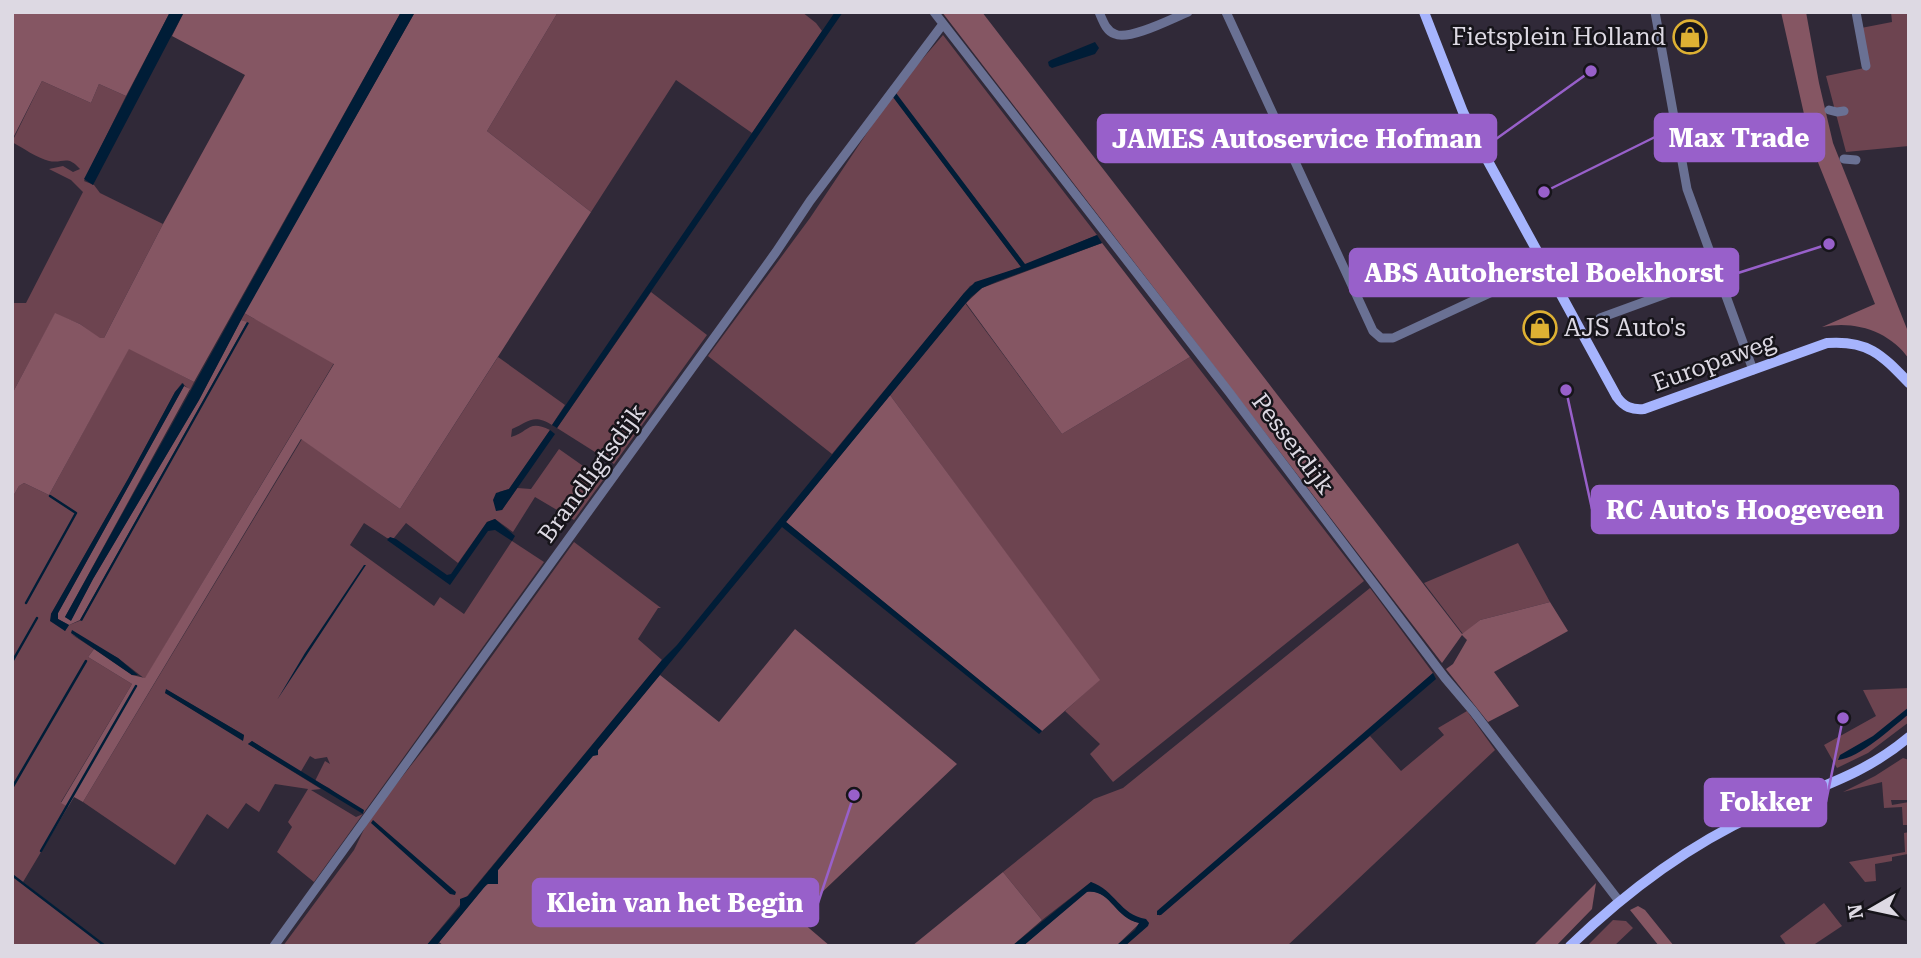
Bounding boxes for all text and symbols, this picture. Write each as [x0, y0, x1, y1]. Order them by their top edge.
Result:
shop icon: Fietsplein Holland [1671, 18, 1709, 56]
place label: Fietsplein Holland [1452, 23, 1666, 51]
callout: Max Trade [1655, 114, 1824, 161]
callout: JAMES Autoservice Hofman [1098, 115, 1496, 162]
text: Max Trade [1669, 123, 1809, 153]
text: JAMES Autoservice Hofman [1112, 124, 1482, 154]
callout: ABS Autoherstel Boekhorst [1350, 249, 1738, 296]
text: ABS Autoherstel Boekhorst [1364, 258, 1724, 288]
shop icon: AJS Auto's [1521, 309, 1559, 347]
place label: AJS Auto's [1564, 314, 1686, 342]
street label: Europaweg [1649, 327, 1780, 397]
street label: Pesserdijk [1246, 388, 1340, 500]
street label: Brandligtsdijk [532, 398, 652, 548]
callout: RC Auto's Hoogeveen [1592, 486, 1898, 533]
text: RC Auto's Hoogeveen [1606, 495, 1884, 525]
callout: Fokker [1705, 779, 1826, 826]
text: Fokker [1719, 787, 1813, 817]
north arrow [1837, 874, 1907, 944]
callout: Klein van het Begin [533, 879, 818, 926]
text: Klein van het Begin [546, 888, 804, 918]
text: N [1843, 902, 1868, 921]

